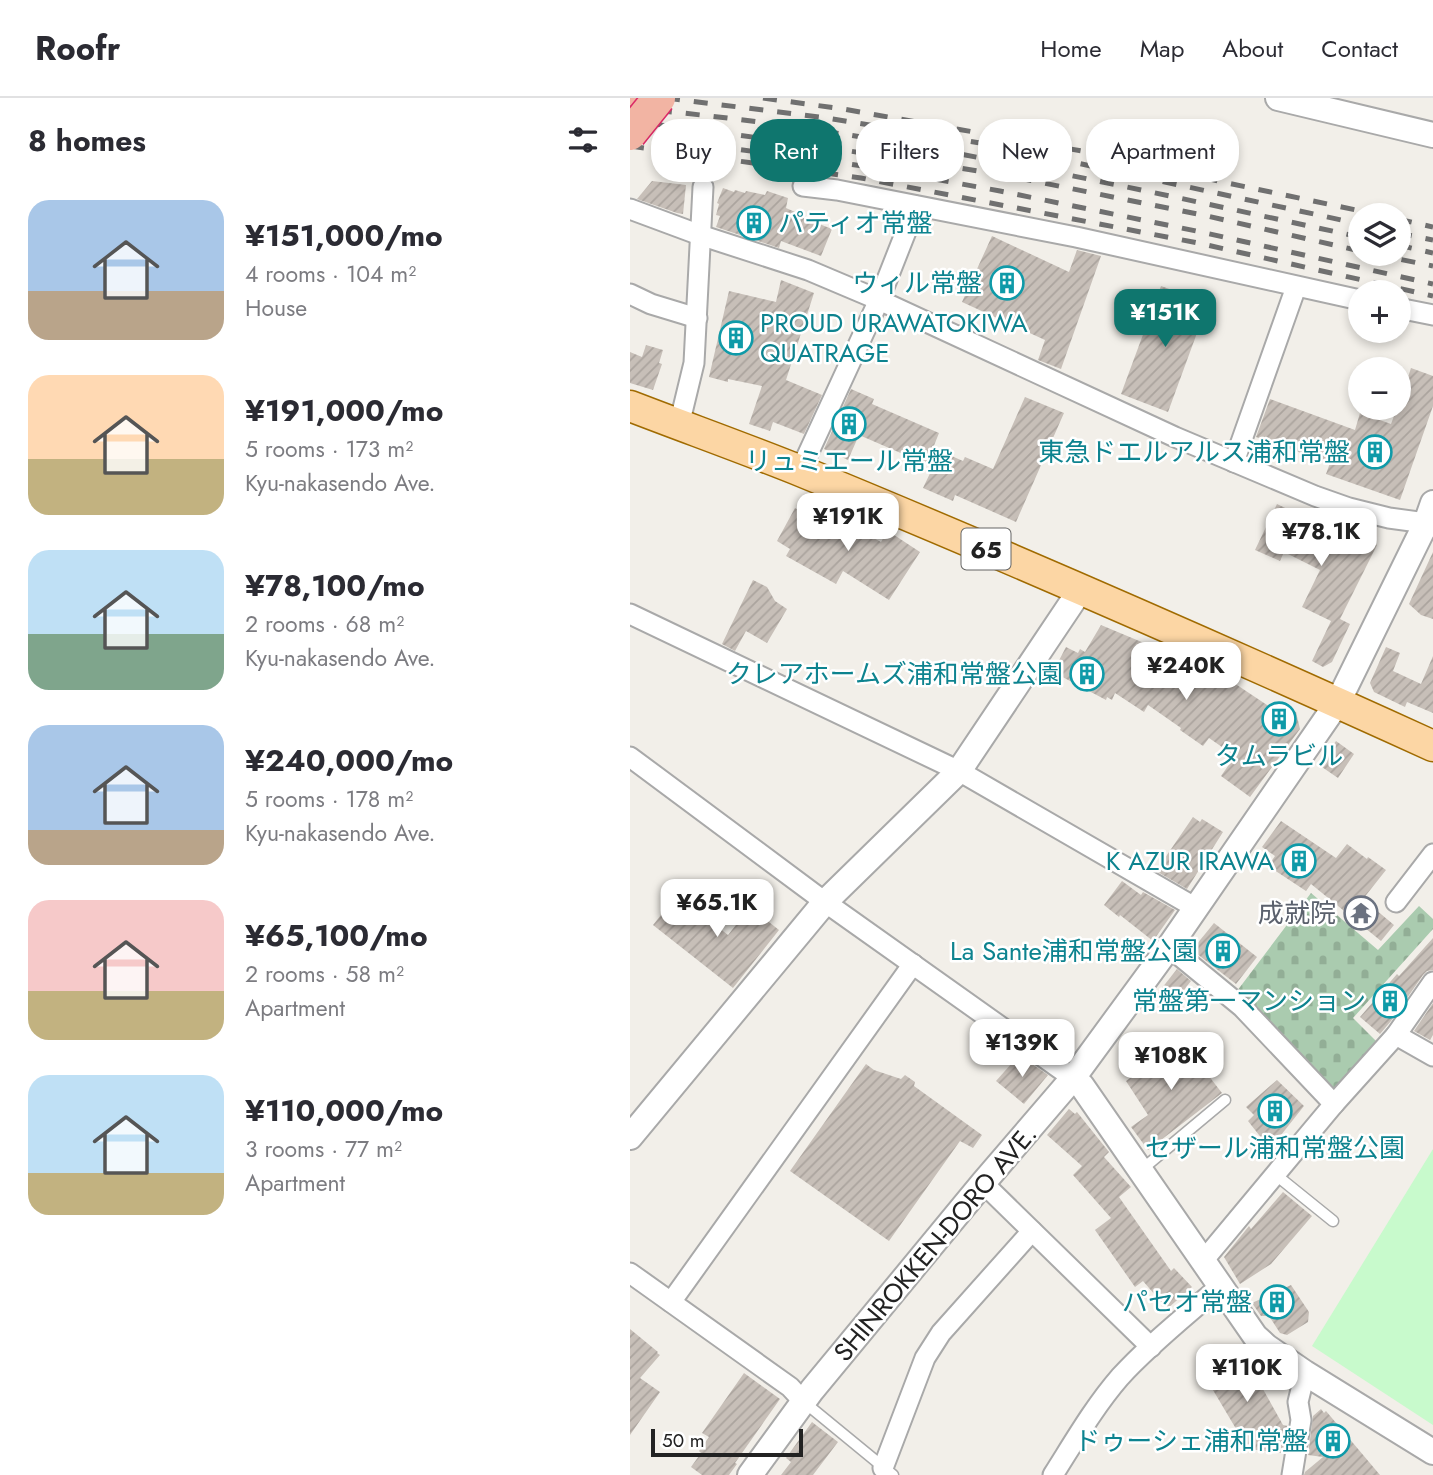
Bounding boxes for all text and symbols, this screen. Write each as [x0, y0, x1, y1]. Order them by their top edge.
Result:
text: Roofr [35, 25, 120, 72]
text: Home [1040, 31, 1102, 66]
text: Map [1140, 31, 1184, 66]
text: About [1222, 31, 1283, 66]
text: Contact [1321, 31, 1398, 66]
text: 8 homes [28, 119, 146, 162]
chip: Buy [651, 119, 736, 182]
chip: Rent [750, 119, 842, 182]
chip: Filters [856, 119, 964, 182]
chip: New [978, 119, 1072, 182]
chip: Apartment [1086, 119, 1239, 182]
icon: filters [564, 121, 602, 159]
map controls [1348, 203, 1411, 420]
button: layers [1348, 203, 1411, 266]
building icon: パティオ常盤 [735, 204, 773, 242]
place label: パティオ常盤 [778, 204, 932, 242]
text: ¥151,000/mo [245, 214, 443, 257]
icon: home [84, 228, 168, 312]
text: 4 rooms · 104 m² [245, 257, 416, 291]
place label: ウィル常盤 [852, 264, 982, 302]
building icon: ウィル常盤 [988, 264, 1026, 302]
button: + [1348, 280, 1411, 343]
pin: ¥151K [1116, 289, 1214, 349]
text: House [245, 291, 307, 325]
text: ¥151K [1130, 295, 1200, 329]
place label: PROUD URAWATOKIWA QUATRAGE [760, 304, 1029, 372]
building icon: PROUD URAWATOKIWA QUATRAGE [717, 319, 755, 357]
button: − [1348, 357, 1411, 420]
text: ¥191,000/mo [245, 389, 443, 432]
icon: home [84, 403, 168, 487]
building icon: リュミエール常盤 [830, 405, 868, 443]
text: 5 rooms · 173 m² [245, 432, 413, 466]
place label: 東急ドエルアルス浦和常盤 [1038, 433, 1350, 471]
building icon: 東急ドエルアルス浦和常盤 [1356, 433, 1394, 471]
place label: リュミエール常盤 [745, 442, 953, 480]
text: Kyu-nakasendo Ave. [245, 466, 435, 500]
pin: ¥191K [799, 494, 897, 553]
text: ¥191K [813, 499, 883, 533]
pin: ¥78.1K [1264, 508, 1378, 568]
text: ¥78.1K [1282, 514, 1360, 548]
road number: 65 [962, 528, 1010, 570]
text: ¥78,100/mo [245, 564, 425, 607]
icon: home [84, 578, 168, 662]
text: 2 rooms · 68 m² [245, 607, 404, 641]
text: Kyu-nakasendo Ave. [245, 641, 435, 675]
pin: ¥240K [1137, 642, 1235, 702]
text: ¥240K [1147, 648, 1225, 682]
place label: クレアホームズ浦和常盤公園 [726, 655, 1063, 693]
building icon: クレアホームズ浦和常盤公園 [1068, 655, 1106, 693]
building icon: タムラビル [1260, 700, 1298, 738]
place label: タムラビル [1215, 737, 1343, 775]
text: ¥240,000/mo [245, 739, 453, 782]
icon: home [84, 753, 168, 837]
text: 5 rooms · 178 m² [245, 782, 413, 816]
text: Kyu-nakasendo Ave. [245, 816, 435, 850]
place label: K AZUR IRAWA [1106, 842, 1275, 880]
building icon: K AZUR IRAWA [1280, 842, 1318, 880]
pin: ¥65.1K [660, 880, 774, 939]
text: ¥65.1K [677, 885, 757, 919]
place label: 成就院 [1258, 894, 1336, 932]
temple icon: 成就院 [1342, 894, 1380, 932]
text: ¥65,100/mo [245, 914, 428, 957]
icon: home [84, 928, 168, 1012]
place label: La Sante浦和常盤公園 [950, 932, 1198, 970]
building icon: La Sante浦和常盤公園 [1204, 932, 1242, 970]
text: 2 rooms · 58 m² [245, 957, 404, 991]
place label: 常盤第一マンション [1132, 982, 1366, 1020]
building icon: 常盤第一マンション [1371, 982, 1409, 1020]
text: Apartment [245, 991, 345, 1025]
pin: ¥139K [973, 1020, 1071, 1079]
text: ¥139K [986, 1025, 1058, 1059]
pin: ¥108K [1122, 1032, 1220, 1092]
text: ¥108K [1135, 1038, 1207, 1072]
text: ¥110,000/mo [245, 1089, 443, 1132]
building icon: セザール浦和常盤公園 [1256, 1092, 1294, 1130]
icon: home [84, 1103, 168, 1187]
street label: SHINROKKEN-DORO AVE. [824, 1116, 1046, 1370]
place label: セザール浦和常盤公園 [1145, 1129, 1405, 1167]
text: 3 rooms · 77 m² [245, 1132, 402, 1166]
text: Apartment [245, 1166, 345, 1200]
place label: パセオ常盤 [1122, 1283, 1252, 1321]
building icon: パセオ常盤 [1258, 1283, 1296, 1321]
pin: ¥110K [1198, 1344, 1296, 1404]
text: ¥110K [1212, 1350, 1282, 1384]
place label: ドゥーシェ浦和常盤 [1075, 1422, 1308, 1460]
building icon: ドゥーシェ浦和常盤 [1314, 1422, 1352, 1460]
scale bar [651, 1426, 803, 1458]
text: 50 m [662, 1427, 705, 1454]

